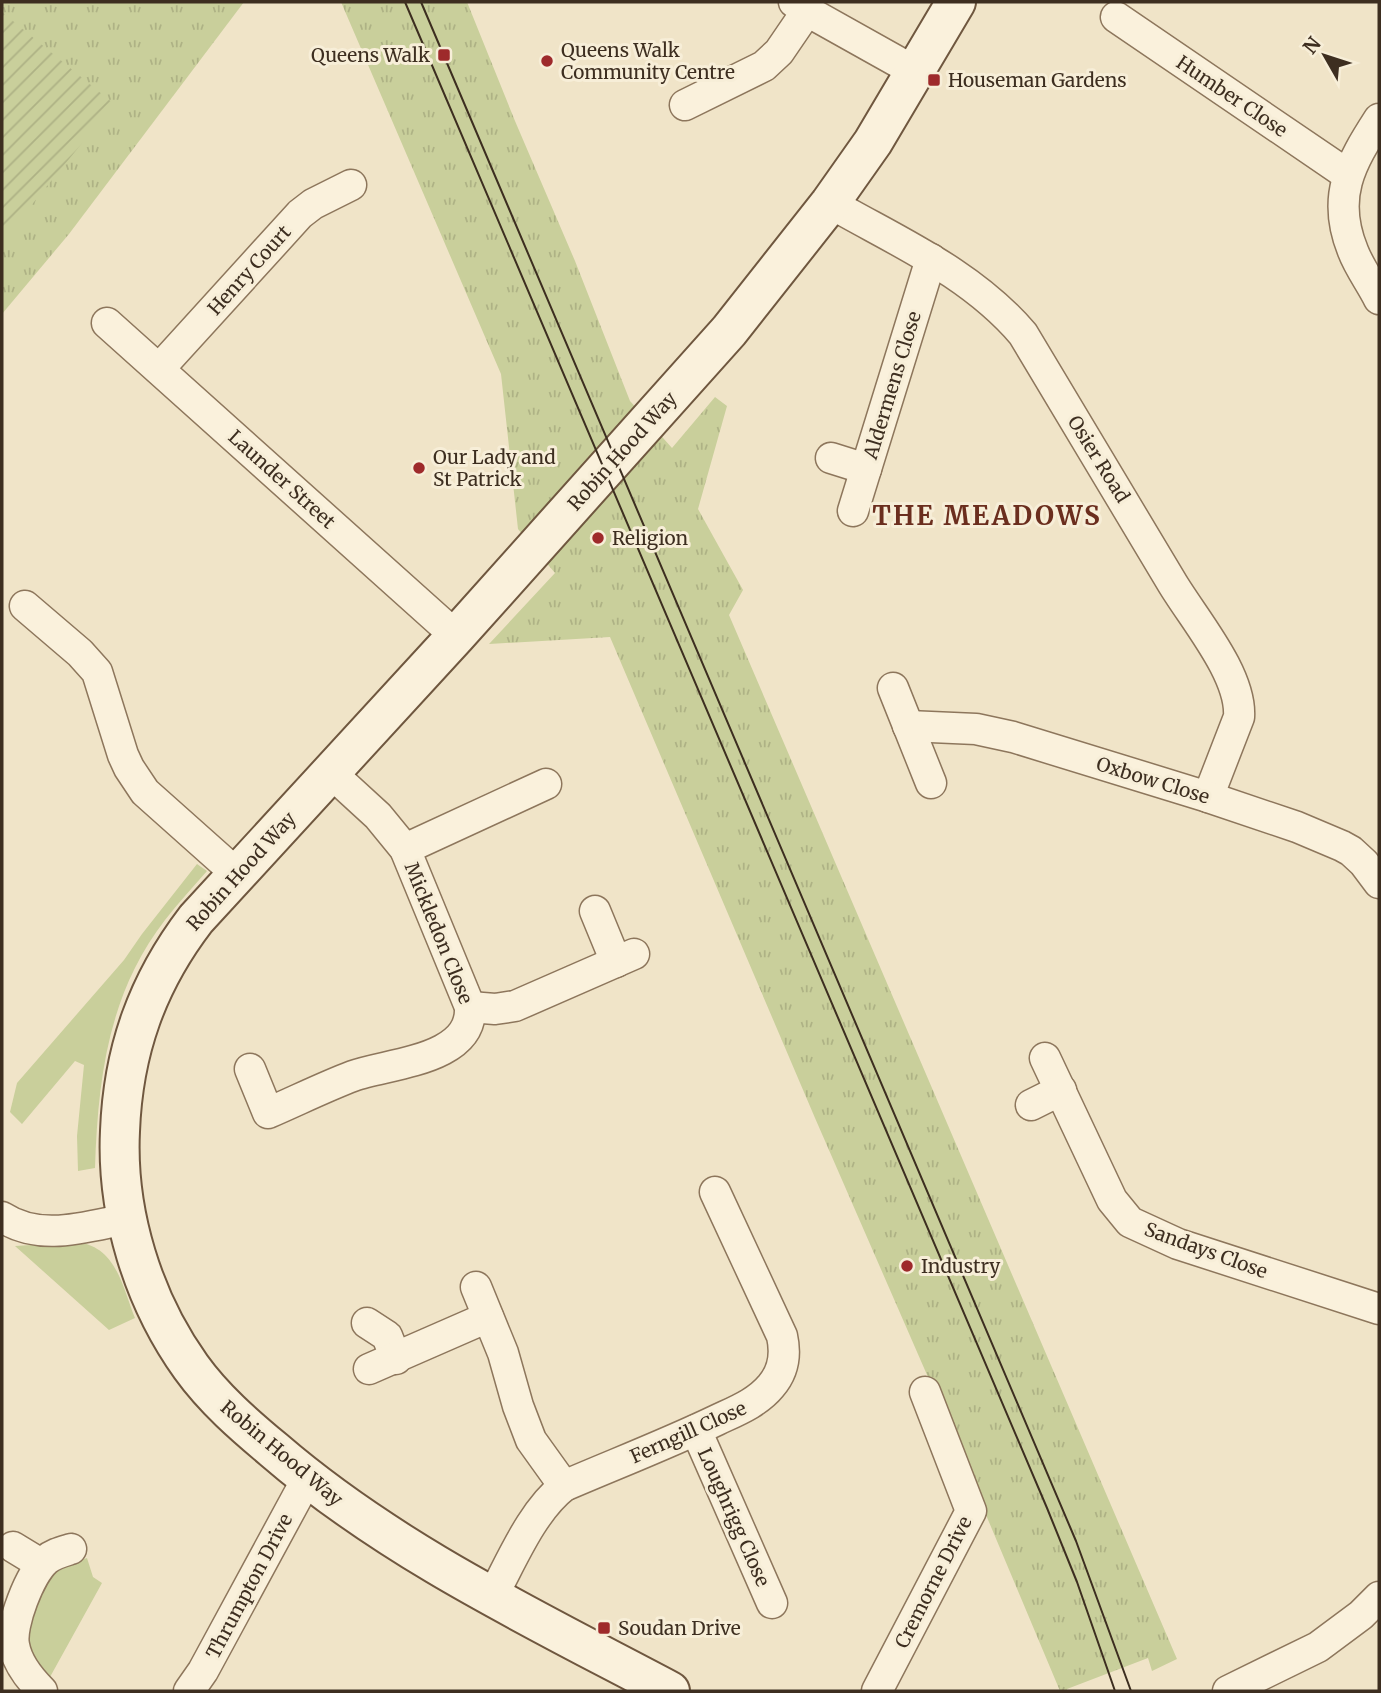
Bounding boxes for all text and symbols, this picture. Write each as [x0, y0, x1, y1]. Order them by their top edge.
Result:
north arrow [1290, 21, 1360, 91]
text: N [1298, 32, 1326, 59]
place label: Queens Walk Community Centre [561, 38, 735, 84]
place label: Queens Walk [311, 43, 430, 67]
marker: Queens Walk [436, 47, 452, 63]
street label: Humber Close [1172, 50, 1292, 142]
marker: Queens Walk Community Centre [539, 53, 555, 69]
place label: Houseman Gardens [948, 68, 1127, 92]
marker: Houseman Gardens [926, 72, 942, 88]
street label: Henry Court [202, 220, 296, 320]
street label: Aldermens Close [858, 308, 926, 463]
street label: Robin Hood Way [562, 387, 682, 515]
street label: Osier Road [1063, 411, 1135, 507]
street label: Launder Street [224, 425, 341, 534]
place label: Our Lady and St Patrick [433, 445, 556, 491]
marker: Our Lady and St Patrick [411, 460, 427, 476]
district label: THE MEADOWS [872, 499, 1102, 532]
place label: Religion [612, 526, 689, 550]
marker: Religion [590, 530, 606, 546]
street label: Oxbow Close [1094, 751, 1213, 809]
street label: Robin Hood Way [181, 807, 301, 935]
street label: Mickledon Close [400, 859, 478, 1007]
street label: Sandays Close [1141, 1217, 1271, 1283]
place label: Industry [921, 1254, 1000, 1278]
marker: Industry [899, 1258, 915, 1274]
street label: Robin Hood Way [216, 1395, 348, 1511]
street label: Ferngill Close [626, 1396, 750, 1468]
street label: Loughrigg Close [693, 1444, 775, 1590]
street label: Thrumpton Drive [201, 1509, 297, 1663]
street label: Cremorne Drive [889, 1512, 977, 1652]
place label: Soudan Drive [618, 1616, 741, 1640]
marker: Soudan Drive [596, 1620, 612, 1636]

